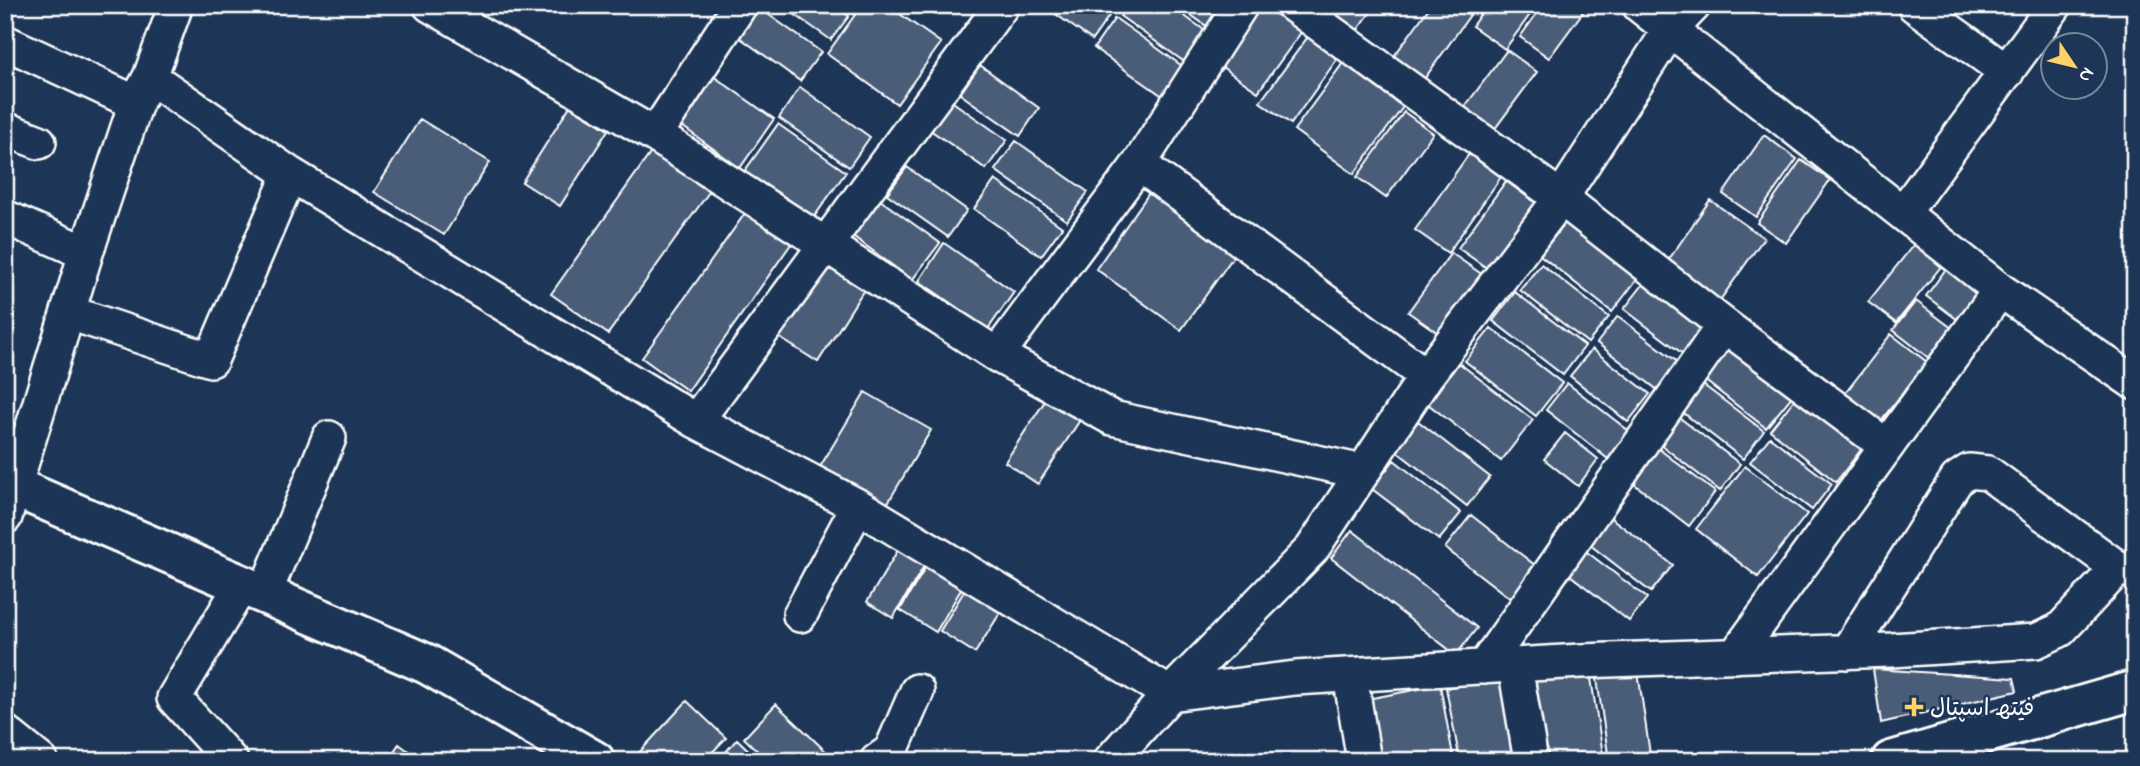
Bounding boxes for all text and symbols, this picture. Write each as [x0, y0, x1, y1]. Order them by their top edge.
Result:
north arrow [2038, 32, 2108, 102]
text: N [2071, 61, 2101, 87]
place label: فیتھ اسپتال [1930, 693, 2034, 726]
marker: فیتھ اسپتال [1904, 697, 1924, 717]

